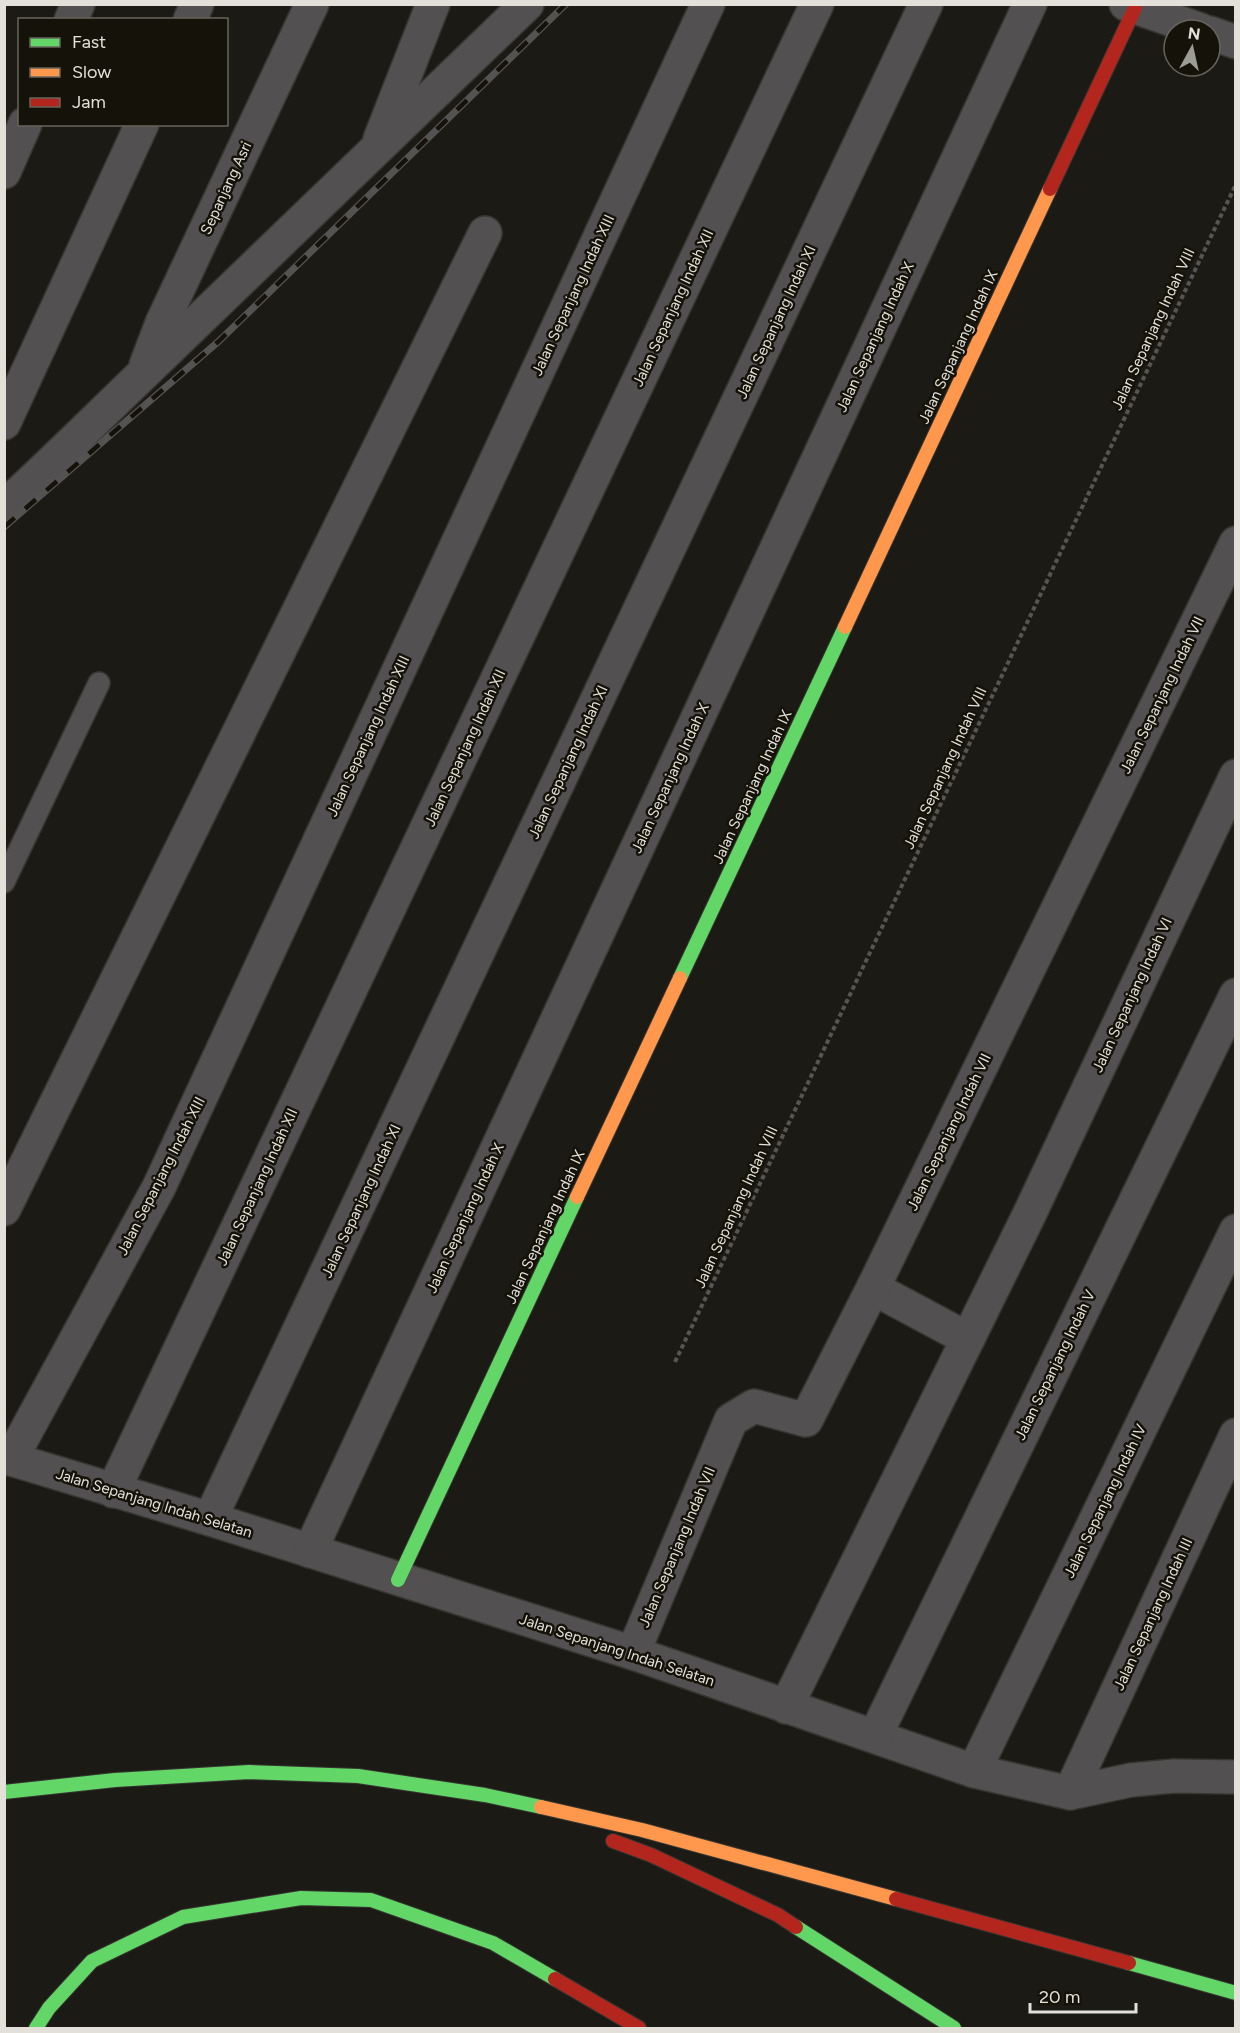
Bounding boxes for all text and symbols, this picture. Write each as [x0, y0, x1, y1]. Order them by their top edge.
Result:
legend [18, 18, 228, 126]
north arrow [1162, 18, 1222, 78]
text: N [1187, 23, 1201, 44]
text: Fast [72, 31, 106, 53]
text: Slow [72, 61, 111, 83]
text: Jam [72, 91, 106, 113]
street label: Sepanjang Asri [197, 139, 255, 237]
street label: Jalan Sepanjang Indah XIII [528, 212, 618, 378]
street label: Jalan Sepanjang Indah XII [629, 226, 717, 390]
street label: Jalan Sepanjang Indah XI [732, 242, 820, 402]
street label: Jalan Sepanjang Indah VIII [1107, 245, 1199, 413]
street label: Jalan Sepanjang Indah X [832, 258, 918, 415]
street label: Jalan Sepanjang Indah IX [914, 267, 1002, 427]
street label: Jalan Sepanjang Indah VII [1116, 613, 1208, 777]
street label: Jalan Sepanjang Indah XIII [323, 653, 413, 819]
street label: Jalan Sepanjang Indah XII [421, 666, 509, 830]
street label: Jalan Sepanjang Indah XI [524, 682, 612, 842]
street label: Jalan Sepanjang Indah VIII [899, 684, 991, 852]
street label: Jalan Sepanjang Indah X [627, 699, 713, 856]
street label: Jalan Sepanjang Indah IX [708, 707, 796, 867]
street label: Jalan Sepanjang Indah VI [1088, 915, 1176, 1075]
street label: Jalan Sepanjang Indah VII [903, 1050, 995, 1214]
street label: Jalan Sepanjang Indah XIII [113, 1094, 209, 1258]
street label: Jalan Sepanjang Indah XII [213, 1105, 301, 1269]
street label: Jalan Sepanjang Indah XI [317, 1121, 405, 1281]
street label: Jalan Sepanjang Indah VIII [690, 1123, 782, 1291]
street label: Jalan Sepanjang Indah X [422, 1139, 508, 1296]
street label: Jalan Sepanjang Indah IX [501, 1147, 589, 1307]
street label: Jalan Sepanjang Indah V [1011, 1287, 1099, 1443]
street label: Jalan Sepanjang Indah IV [1060, 1421, 1150, 1581]
street label: Jalan Sepanjang Indah VII [635, 1464, 719, 1630]
street label: Jalan Sepanjang Indah Selatan [54, 1465, 254, 1541]
street label: Jalan Sepanjang Indah III [1110, 1535, 1196, 1693]
street label: Jalan Sepanjang Indah Selatan [517, 1610, 717, 1690]
scale bar [1030, 1976, 1136, 2014]
text: 20 m [1039, 1986, 1080, 2008]

